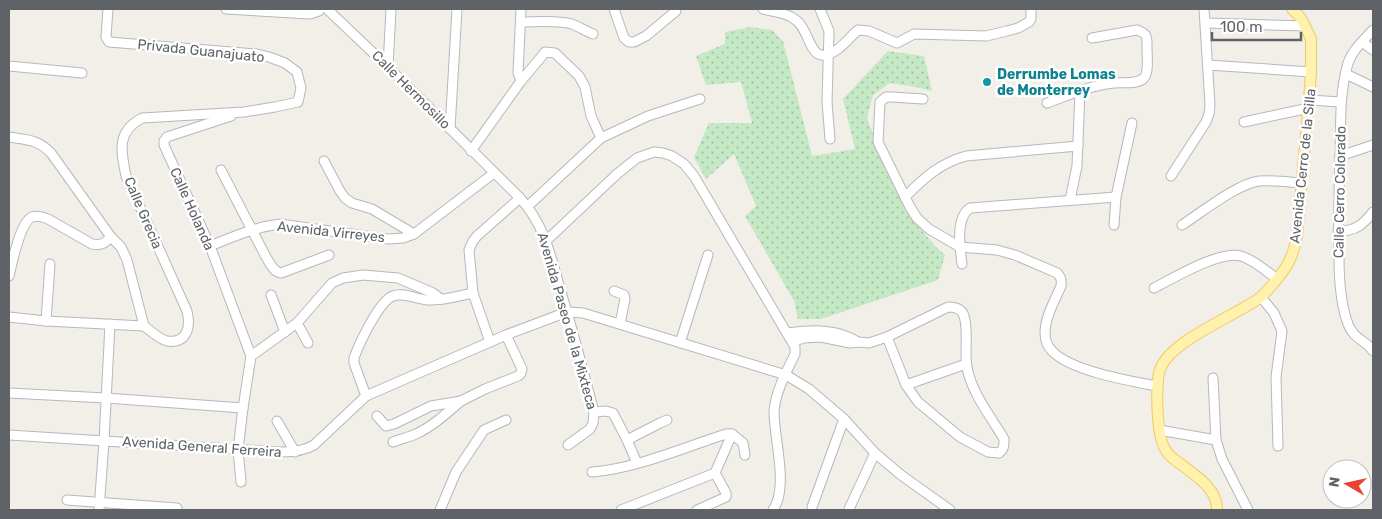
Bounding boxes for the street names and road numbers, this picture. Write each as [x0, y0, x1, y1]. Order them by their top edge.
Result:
street label: Privada Guanajuato [137, 36, 265, 66]
street label: Calle Hermosillo [368, 47, 454, 133]
street label: Avenida Cerro de la Silla [1286, 88, 1320, 244]
street label: Calle Cerro Colorado [1330, 126, 1350, 258]
street label: Calle Holanda [166, 165, 218, 253]
street label: Calle Grecia [120, 174, 166, 252]
street label: Avenida Virreyes [276, 218, 386, 246]
street label: Avenida Paseo de la Mixteca [534, 230, 600, 412]
street label: Avenida General Ferreira [122, 433, 282, 461]

